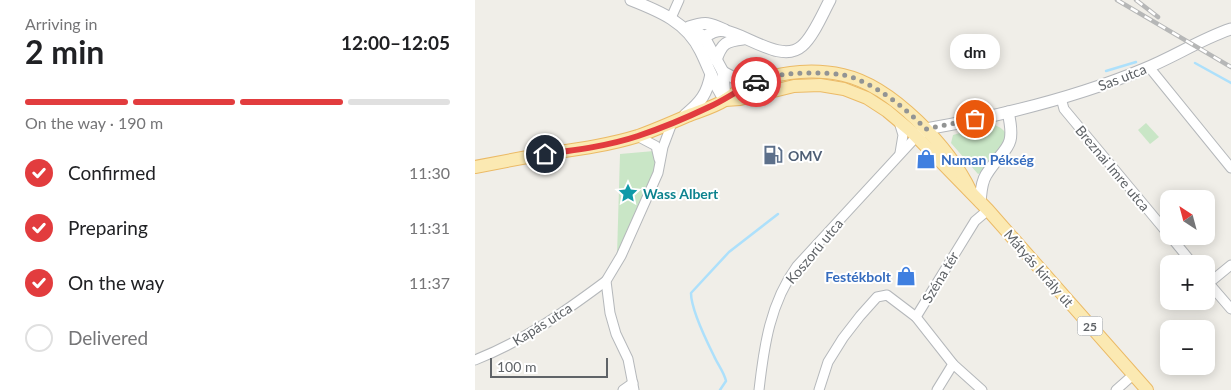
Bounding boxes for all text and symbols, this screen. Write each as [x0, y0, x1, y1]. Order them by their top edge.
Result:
text: Arriving in [25, 14, 98, 33]
text: 12:00–12:05 [341, 31, 450, 54]
text: 2 min [25, 32, 104, 71]
callout: dm [950, 34, 1000, 69]
text: dm [964, 42, 986, 61]
courier [731, 57, 781, 107]
street label: Sas utca [1095, 60, 1149, 94]
icon: car [742, 68, 770, 96]
pin [954, 98, 996, 140]
icon: bag [961, 105, 989, 133]
text: On the way · 190 m [25, 113, 163, 132]
street label: Breznai Imre utca [1072, 122, 1154, 214]
pin [524, 133, 566, 175]
icon: home [531, 140, 559, 168]
fuel station icon: OMV [762, 144, 784, 166]
place label: OMV [788, 147, 823, 164]
shop icon: Numan Pékség [915, 148, 937, 170]
place label: Numan Pékség [941, 151, 1035, 168]
icon: check [25, 159, 53, 187]
text: Confirmed [68, 161, 156, 184]
text: 11:30 [409, 163, 450, 182]
place icon: Wass Albert [617, 182, 639, 204]
place label: Wass Albert [643, 185, 719, 202]
north arrow [1160, 190, 1215, 245]
map controls [1160, 190, 1215, 375]
icon: check [25, 214, 53, 242]
street label: Koszorú utca [782, 215, 846, 287]
text: Preparing [68, 216, 148, 239]
text: 11:31 [409, 218, 450, 237]
street label: Mátyás király út [1001, 226, 1077, 310]
street label: Széna tér [918, 248, 962, 306]
button: + [1160, 255, 1215, 310]
shop icon: Festékbolt [895, 265, 917, 287]
place label: Festékbolt [825, 268, 892, 285]
icon: check [25, 269, 53, 297]
text: On the way [68, 271, 164, 294]
text: 11:37 [409, 273, 450, 292]
street label: Kapás utca [509, 299, 575, 349]
road number: 25 [1077, 316, 1103, 336]
button: − [1160, 320, 1215, 375]
text: Delivered [68, 326, 148, 349]
scale bar [490, 355, 607, 378]
text: 100 m [497, 358, 536, 375]

